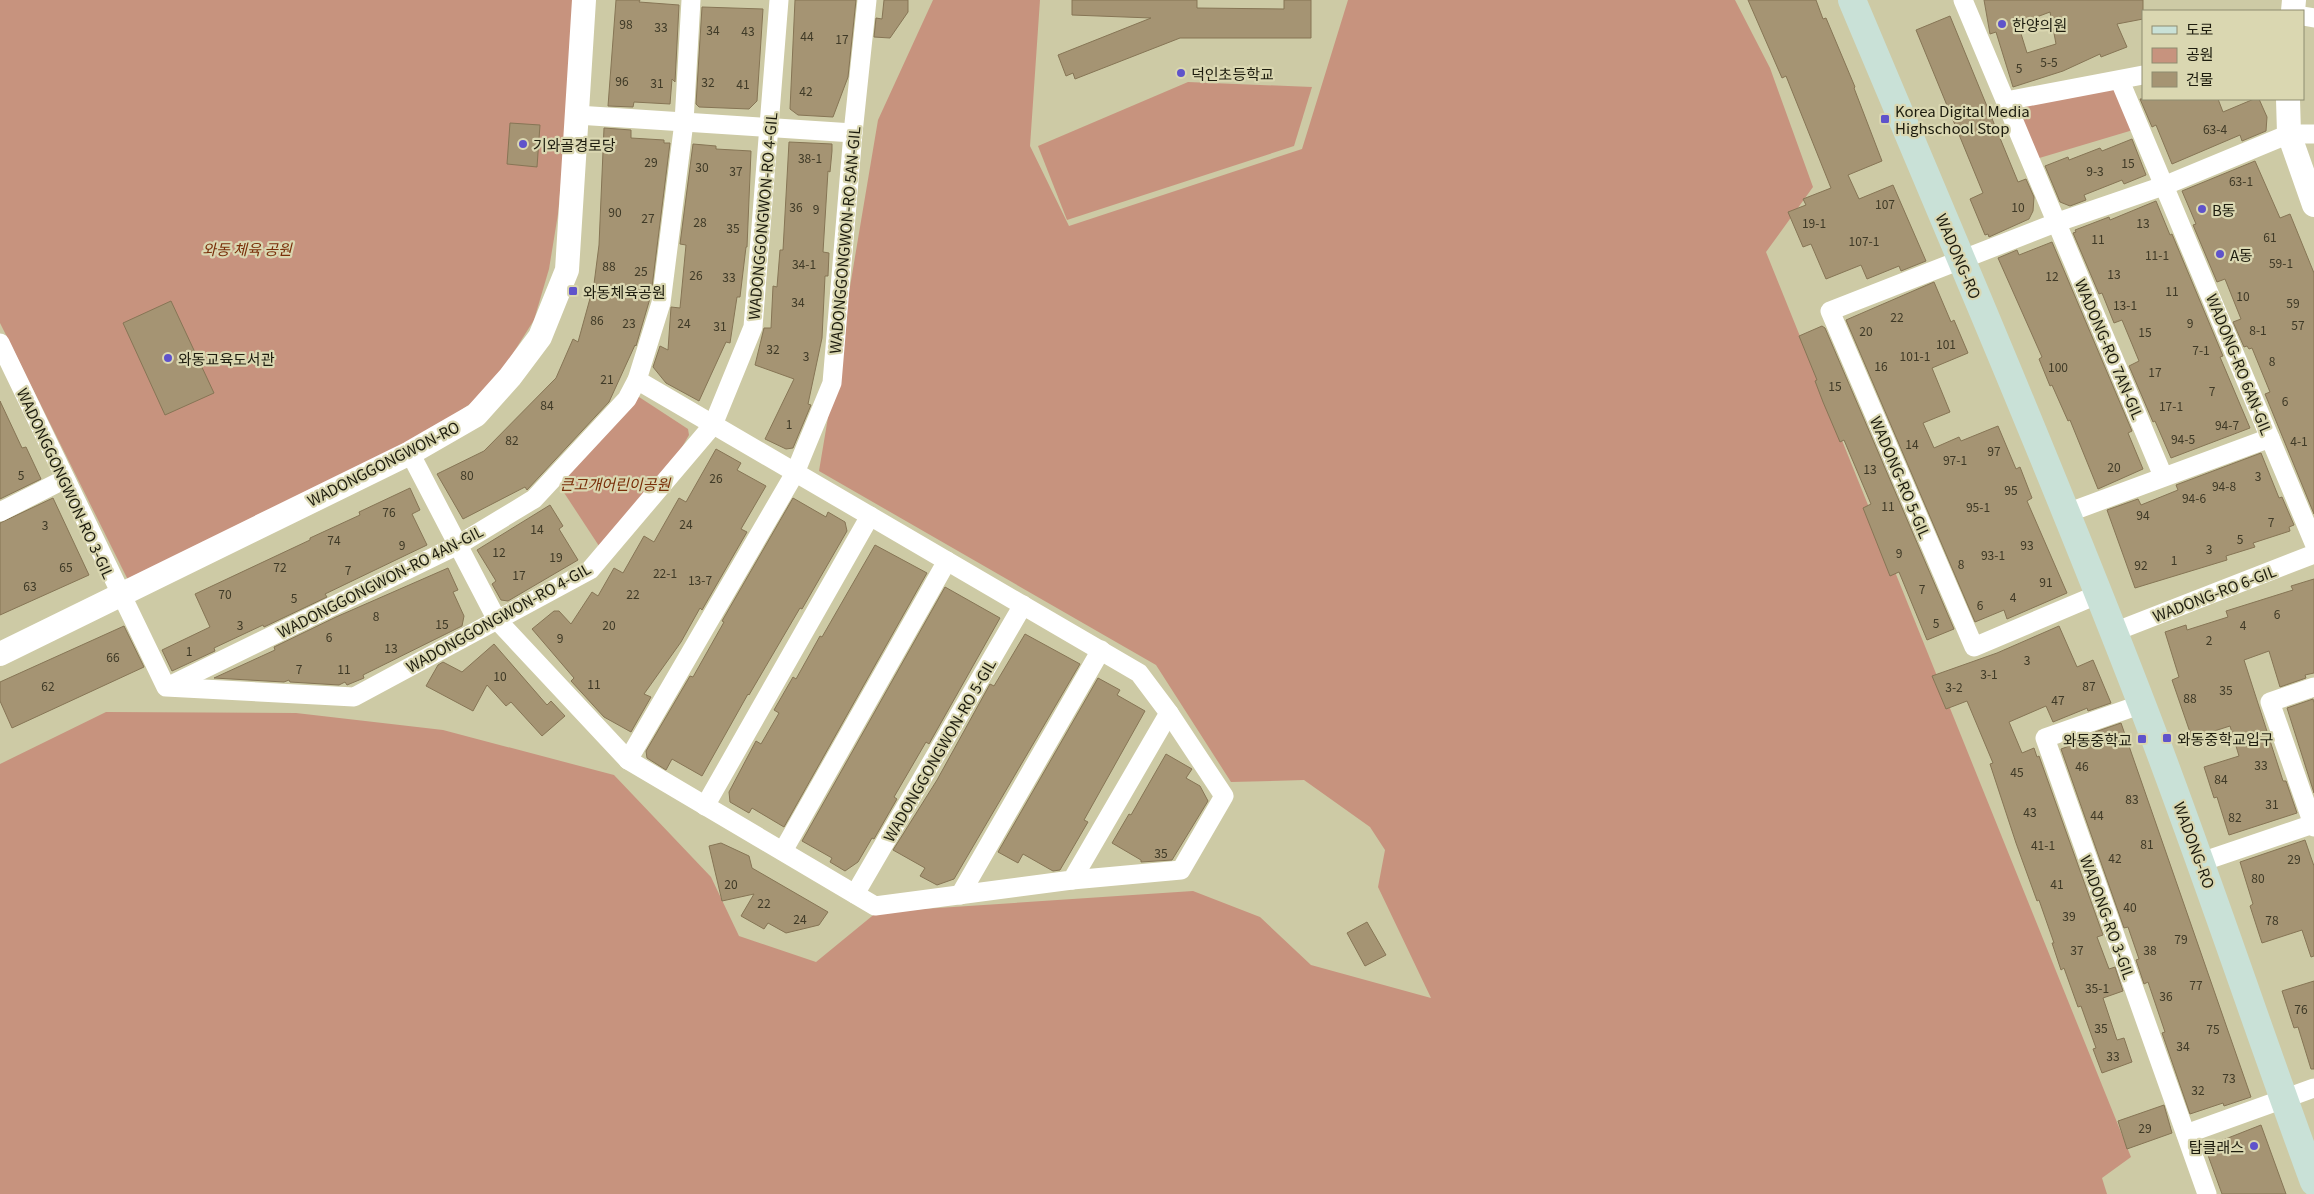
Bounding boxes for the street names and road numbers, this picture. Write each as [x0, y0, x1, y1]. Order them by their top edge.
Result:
street label: WADONGGONGWON-RO 4-GIL [742, 111, 782, 321]
street label: WADONGGONGWON-RO 5AN-GIL [824, 125, 864, 355]
street label: WADONG-RO [1932, 210, 1986, 302]
street label: WADONG-RO 7AN-GIL [2071, 276, 2149, 422]
street label: WADONG-RO 6AN-GIL [2202, 290, 2278, 438]
street label: WADONGGONGWON-RO 3-GIL [14, 385, 118, 581]
street label: WADONG-RO 5-GIL [1866, 413, 1936, 541]
street label: WADONGGONGWON-RO [303, 415, 463, 511]
street label: WADONGGONGWON-RO 4AN-GIL [274, 520, 486, 642]
street label: WADONGGONGWON-RO 4-GIL [402, 557, 594, 677]
street label: WADONG-RO 6-GIL [2150, 561, 2278, 625]
street label: WADONGGONGWON-RO 5-GIL [878, 655, 1000, 845]
street label: WADONG-RO [2170, 799, 2220, 891]
street label: WADONG-RO 3-GIL [2076, 852, 2140, 982]

